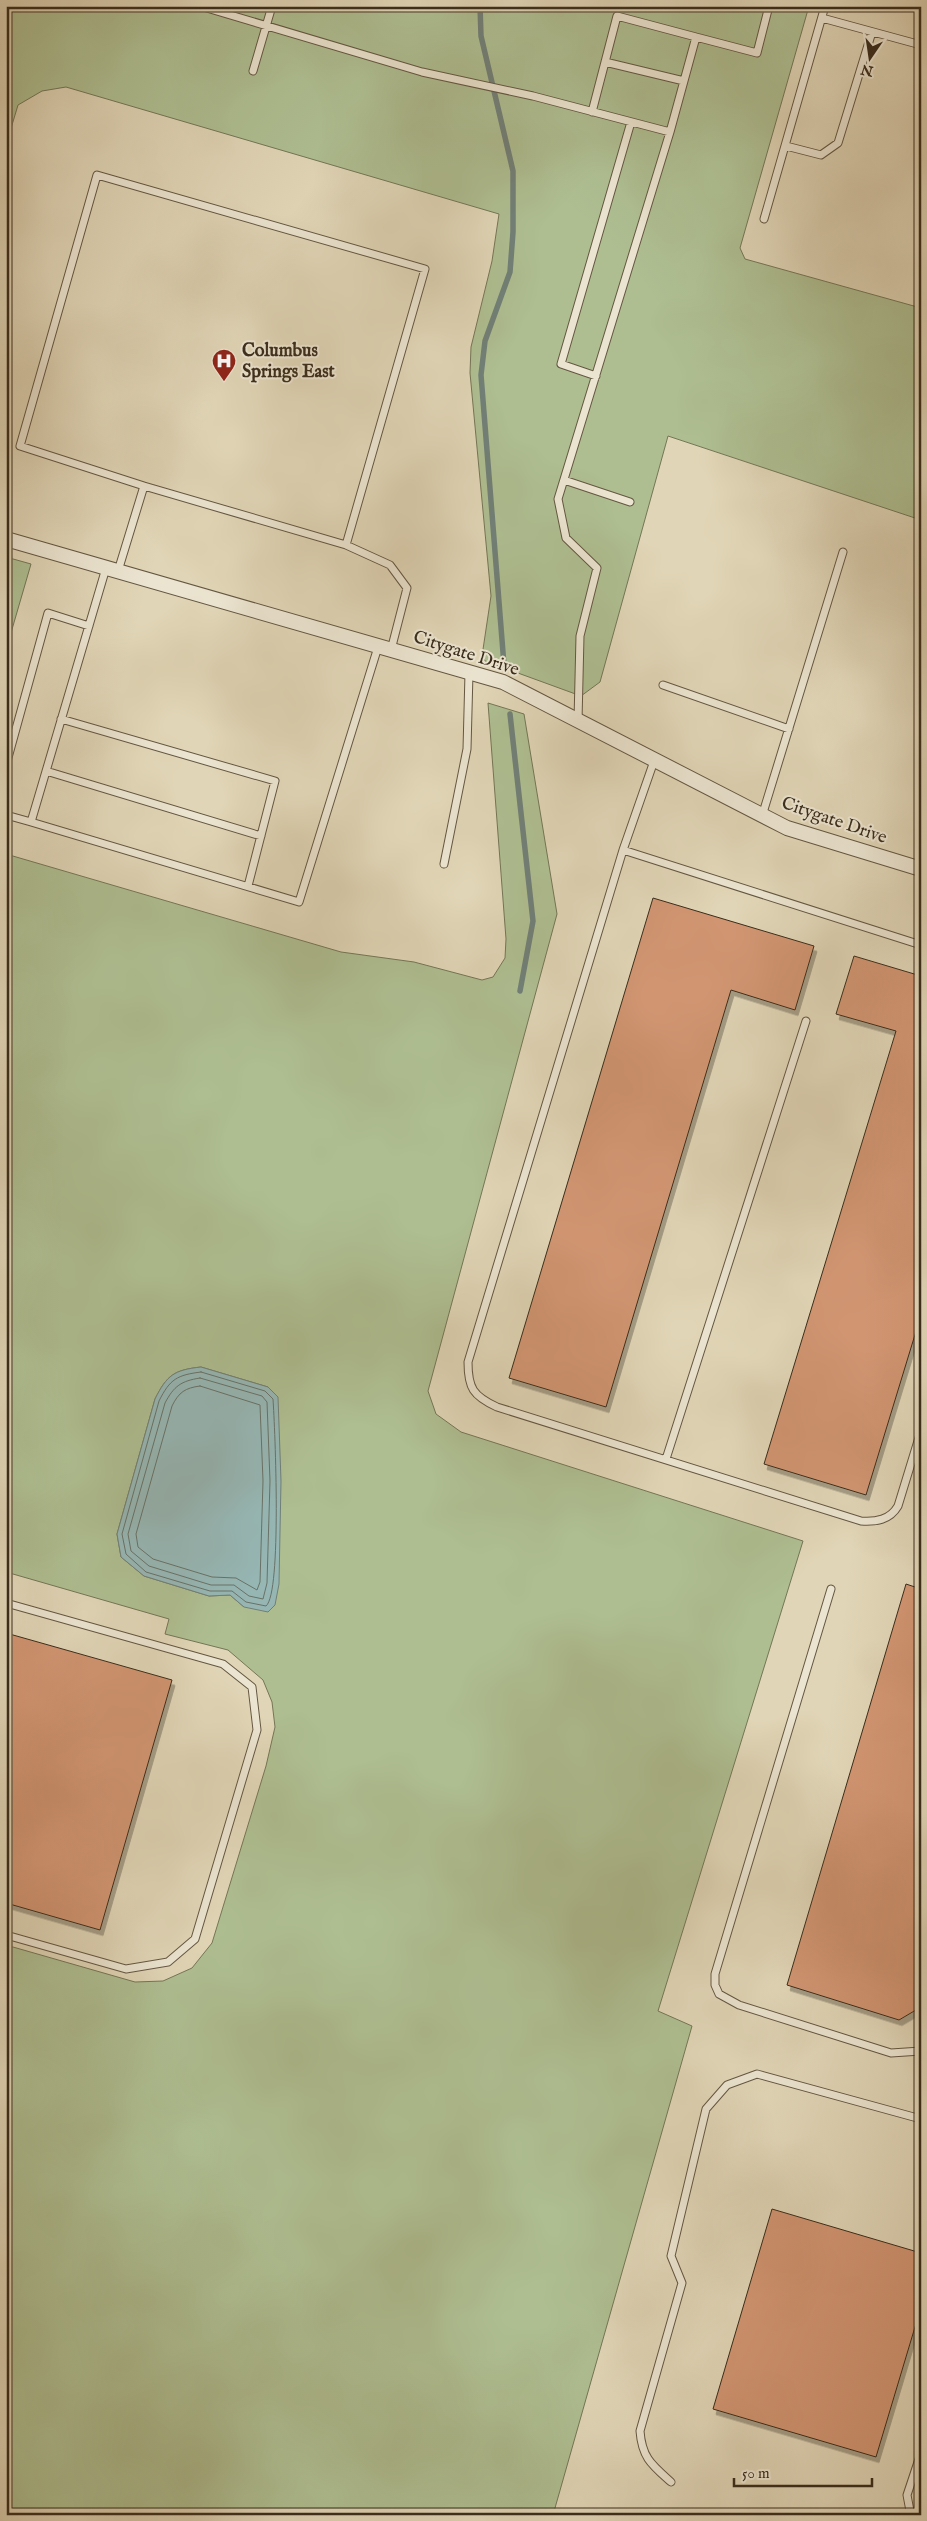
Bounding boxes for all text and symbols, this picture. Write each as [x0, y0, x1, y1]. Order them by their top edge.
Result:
north arrow [844, 32, 894, 82]
text: N [859, 60, 876, 80]
place label: Columbus Springs East [242, 340, 336, 384]
hospital icon: Columbus Springs East [211, 348, 237, 382]
street label: Citygate Drive [410, 626, 522, 682]
street label: Citygate Drive [778, 792, 890, 850]
scale bar [734, 2456, 872, 2488]
text: 50 m [742, 2464, 770, 2483]

